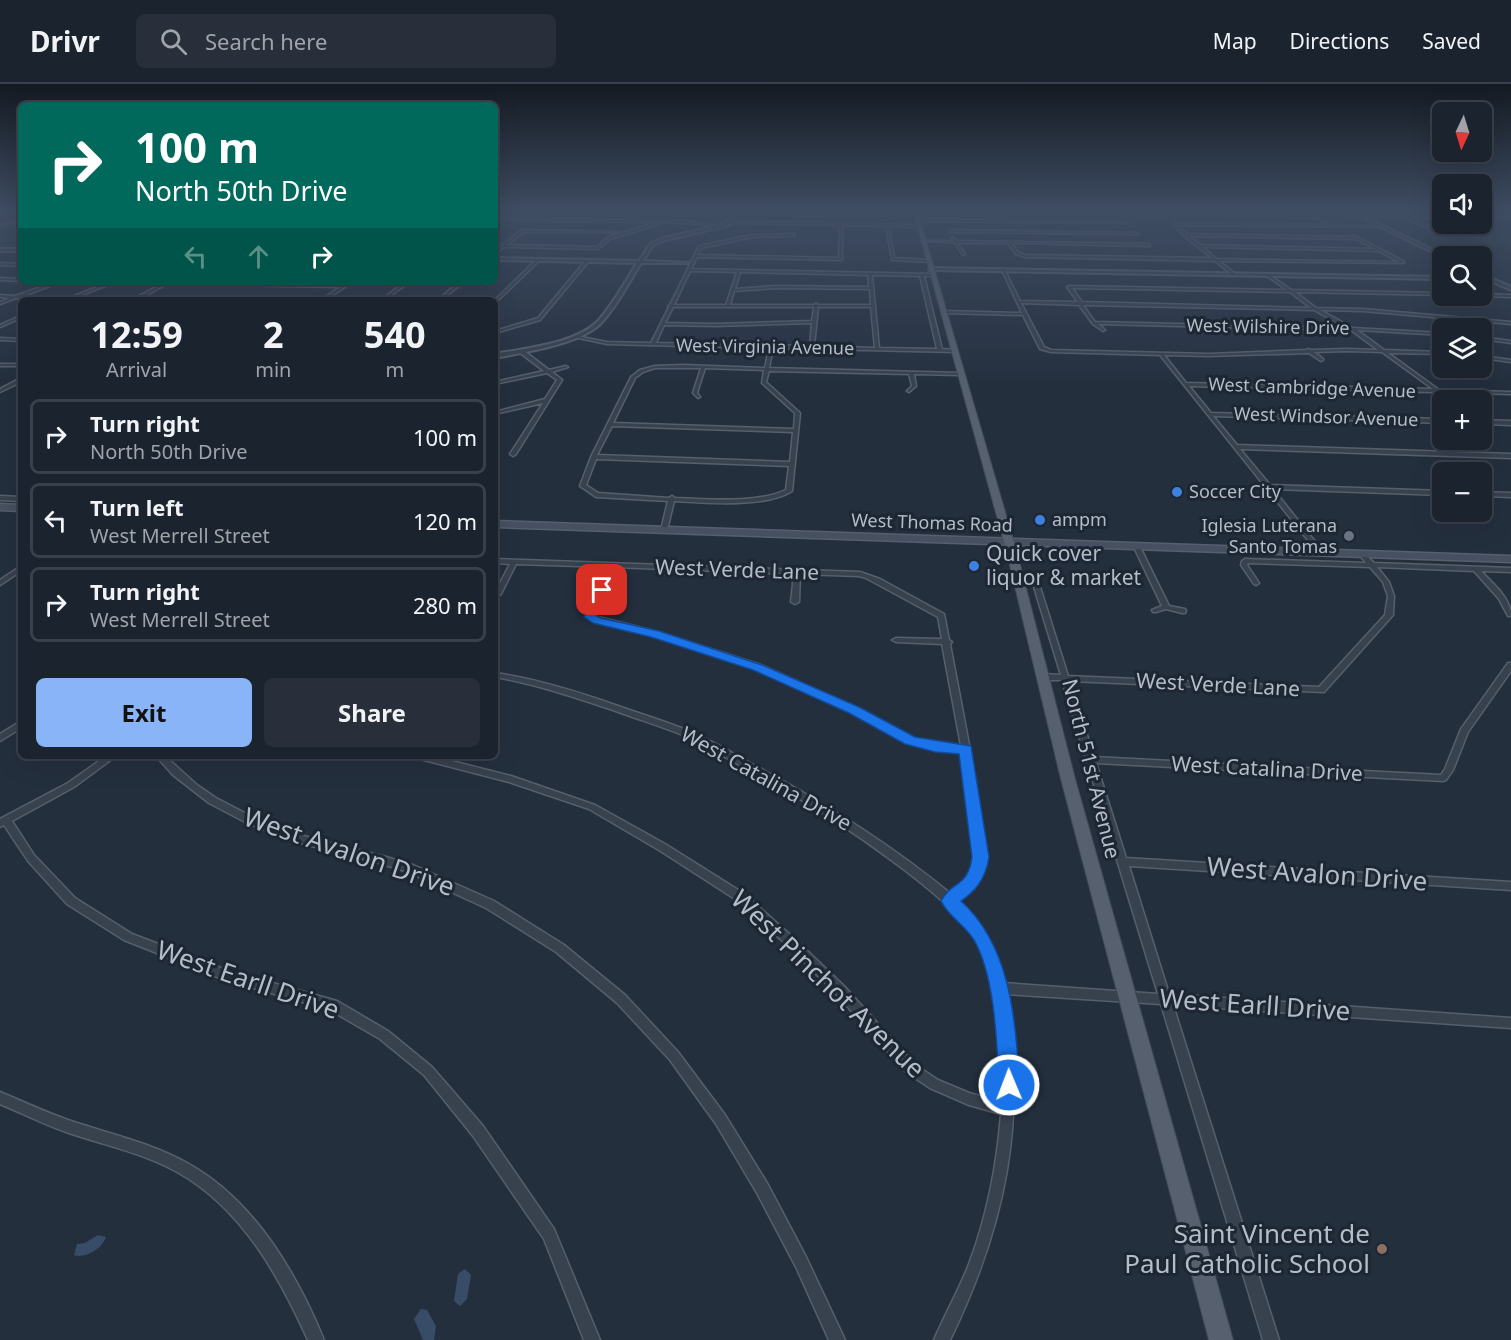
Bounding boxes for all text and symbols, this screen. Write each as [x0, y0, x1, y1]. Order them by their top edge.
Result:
search box [136, 14, 556, 68]
text: Drivr [30, 22, 100, 60]
icon: search [157, 25, 190, 58]
text: Search here [205, 26, 327, 56]
text: Map [1213, 27, 1257, 55]
text: Directions [1290, 27, 1389, 55]
text: Saved [1422, 27, 1481, 55]
north arrow [1432, 102, 1492, 162]
map controls [1432, 102, 1492, 522]
text: 100 m [135, 118, 259, 175]
icon: right [36, 126, 114, 204]
text: North 50th Drive [135, 172, 348, 209]
button: sound [1432, 174, 1492, 234]
icon: left [179, 240, 212, 273]
icon: ahead [242, 240, 275, 273]
icon: right [305, 240, 338, 273]
button: search [1432, 246, 1492, 306]
text: 12:59 [90, 310, 183, 359]
text: 2 [263, 310, 284, 359]
text: 540 [364, 310, 426, 359]
street label: West Wilshire Drive [1186, 313, 1350, 339]
button: layers [1432, 318, 1492, 378]
street label: West Virginia Avenue [676, 332, 854, 360]
text: Arrival [106, 356, 167, 383]
text: min [255, 356, 291, 383]
text: m [385, 356, 404, 383]
street label: West Cambridge Avenue [1208, 371, 1416, 403]
button: + [1432, 390, 1492, 450]
street label: West Windsor Avenue [1233, 401, 1419, 431]
text: Turn right [90, 408, 200, 438]
icon: right [39, 420, 72, 453]
text: 100 m [413, 422, 477, 452]
text: North 50th Drive [90, 438, 247, 465]
button: − [1432, 462, 1492, 522]
place label: Soccer City [1189, 479, 1282, 503]
marker: Soccer City [1170, 485, 1184, 499]
text: Turn left [90, 492, 184, 522]
icon: left [39, 504, 72, 537]
text: 120 m [413, 506, 477, 536]
street label: West Thomas Road [851, 507, 1013, 537]
place label: ampm [1052, 507, 1107, 531]
marker: ampm [1033, 513, 1047, 527]
place label: Iglesia Luterana Santo Tomas [1201, 513, 1337, 558]
text: West Merrell Street [90, 522, 270, 549]
marker: Iglesia Luterana Santo Tomas [1342, 529, 1356, 543]
place label: Quick cover liquor & market [986, 539, 1142, 591]
street label: West Verde Lane [655, 552, 820, 586]
marker: Quick cover liquor & market [967, 559, 981, 573]
pin [576, 564, 627, 615]
icon: arrive [585, 573, 618, 606]
text: Turn right [90, 576, 200, 606]
icon: right [39, 588, 72, 621]
text: 280 m [413, 590, 477, 620]
text: West Merrell Street [90, 606, 270, 633]
street label: West Verde Lane [1135, 666, 1301, 702]
street label: North 51st Avenue [1056, 676, 1128, 862]
button: Exit [36, 678, 252, 747]
button: Share [264, 678, 480, 747]
street label: West Catalina Drive [676, 719, 857, 837]
street label: West Catalina Drive [1171, 749, 1363, 787]
street label: West Avalon Drive [239, 798, 460, 904]
street label: West Avalon Drive [1206, 847, 1429, 899]
street label: West Pinchot Avenue [724, 881, 934, 1086]
street label: West Earll Drive [152, 931, 345, 1027]
street label: West Earll Drive [1158, 979, 1352, 1029]
position arrow [977, 1053, 1041, 1117]
place label: Saint Vincent de Paul Catholic School [1124, 1215, 1370, 1281]
marker: Saint Vincent de Paul Catholic School [1375, 1242, 1389, 1256]

